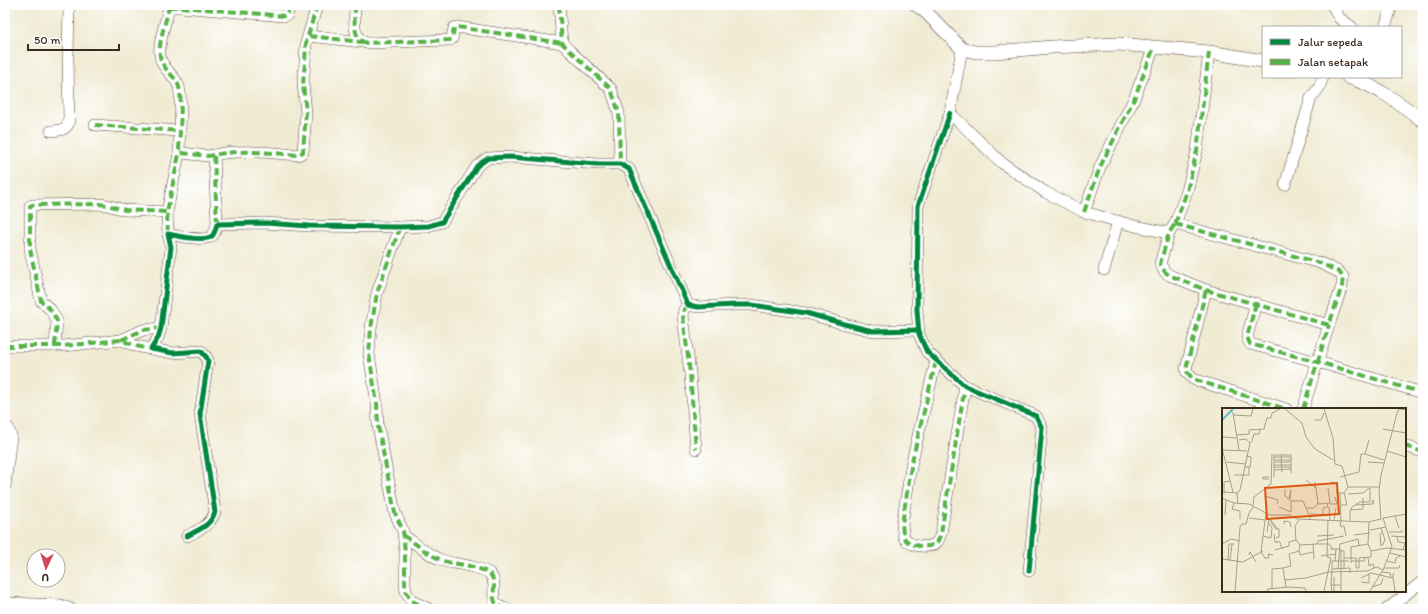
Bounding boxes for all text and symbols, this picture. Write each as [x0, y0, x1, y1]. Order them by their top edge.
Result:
scale bar [28, 26, 119, 52]
legend [1262, 26, 1402, 78]
text: 50 m [34, 33, 60, 47]
text: Jalur sepeda [1298, 35, 1363, 49]
text: Jalan setapak [1298, 55, 1369, 69]
inset map [1222, 408, 1406, 592]
north arrow [26, 548, 66, 588]
text: U [41, 571, 49, 584]

